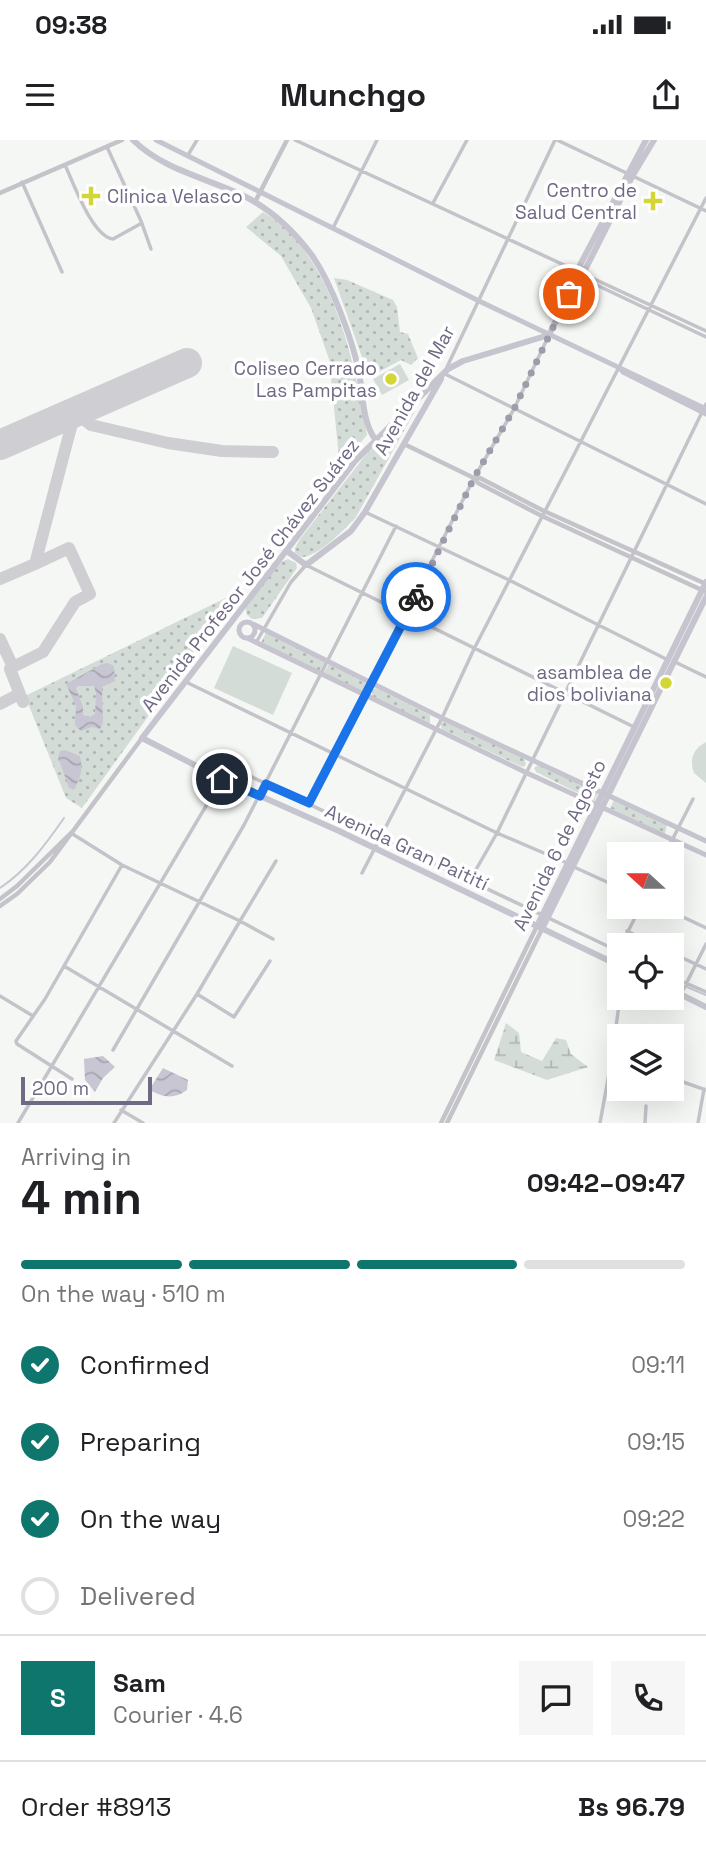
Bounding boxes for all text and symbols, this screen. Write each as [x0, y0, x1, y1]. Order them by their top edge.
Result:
text: 09:38 [35, 8, 107, 42]
text: Munchgo [280, 75, 426, 115]
icon: menu [21, 76, 59, 114]
icon: share [647, 76, 685, 114]
place label: Centro de Salud Central [515, 178, 637, 225]
place label: Clinica Velasco [107, 184, 243, 209]
marker: Clinica Velasco [81, 186, 101, 206]
marker: Centro de Salud Central [643, 191, 663, 211]
pin [539, 264, 599, 324]
icon: bag [550, 275, 588, 313]
street label: Avenida del Mar [368, 321, 460, 460]
place label: Coliseo Cerrado Las Pampitas [234, 356, 377, 403]
marker: Coliseo Cerrado Las Pampitas [383, 371, 399, 387]
street label: Avenida Profesor José Chávez Suárez [136, 434, 365, 717]
courier [381, 562, 451, 632]
icon: bike [397, 578, 435, 616]
place label: asamblea de dios boliviana [527, 660, 652, 707]
marker: asamblea de dios boliviana [658, 675, 674, 691]
pin [192, 749, 252, 809]
street label: Avenida 6 de Agosto [507, 755, 612, 935]
icon: home [203, 760, 241, 798]
street label: Avenida Gran Paitití [321, 799, 493, 896]
north arrow [607, 842, 684, 919]
map controls [607, 842, 684, 1101]
button: locate [607, 933, 684, 1010]
button: layers [607, 1024, 684, 1101]
scale bar [21, 1074, 152, 1106]
text: 200 m [32, 1076, 89, 1101]
text: Arriving in [21, 1142, 131, 1172]
text: 09:42–09:47 [527, 1166, 685, 1200]
text: 4 min [21, 1169, 142, 1227]
text: On the way · 510 m [21, 1279, 225, 1309]
icon: check [21, 1346, 59, 1384]
text: Confirmed [80, 1348, 210, 1382]
text: 09:11 [631, 1350, 685, 1380]
icon: check [21, 1423, 59, 1461]
text: Preparing [80, 1425, 201, 1459]
text: 09:15 [627, 1427, 685, 1457]
icon: check [21, 1500, 59, 1538]
text: On the way [80, 1502, 221, 1536]
text: 09:22 [623, 1504, 685, 1534]
text: Delivered [80, 1579, 196, 1613]
button: chat [519, 1661, 593, 1735]
button: phone [611, 1661, 685, 1735]
text: Sam [113, 1666, 166, 1700]
text: S [50, 1681, 66, 1715]
text: Courier · 4.6 [113, 1700, 243, 1730]
text: Order #8913 [21, 1790, 171, 1824]
text: Bs 96.79 [578, 1790, 685, 1824]

